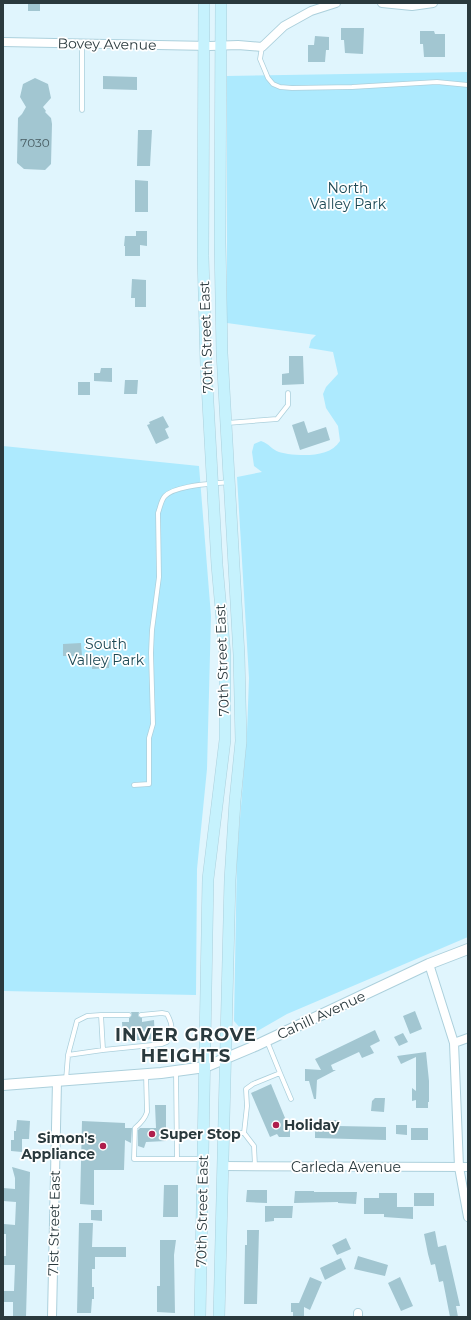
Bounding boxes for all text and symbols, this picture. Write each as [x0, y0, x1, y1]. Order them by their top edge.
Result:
street label: Bovey Avenue [57, 34, 157, 54]
house number: 7030 [20, 135, 50, 150]
park label: North Valley Park [310, 179, 387, 213]
street label: 70th Street East [195, 280, 217, 393]
street label: 70th Street East [211, 603, 233, 716]
park label: South Valley Park [68, 635, 145, 669]
street label: Cahill Avenue [274, 987, 368, 1043]
district label: INVER GROVE HEIGHTS [115, 1024, 257, 1067]
place label: Holiday [284, 1116, 340, 1134]
marker: Holiday [271, 1120, 281, 1130]
place label: Super Stop [160, 1125, 241, 1143]
place label: Simon's Appliance [20, 1129, 96, 1163]
marker: Super Stop [147, 1129, 157, 1139]
marker: Simon's Appliance [98, 1141, 108, 1151]
street label: 70th Street East [192, 1154, 212, 1267]
street label: Carleda Avenue [291, 1158, 401, 1176]
street label: 71st Street East [44, 1170, 64, 1276]

